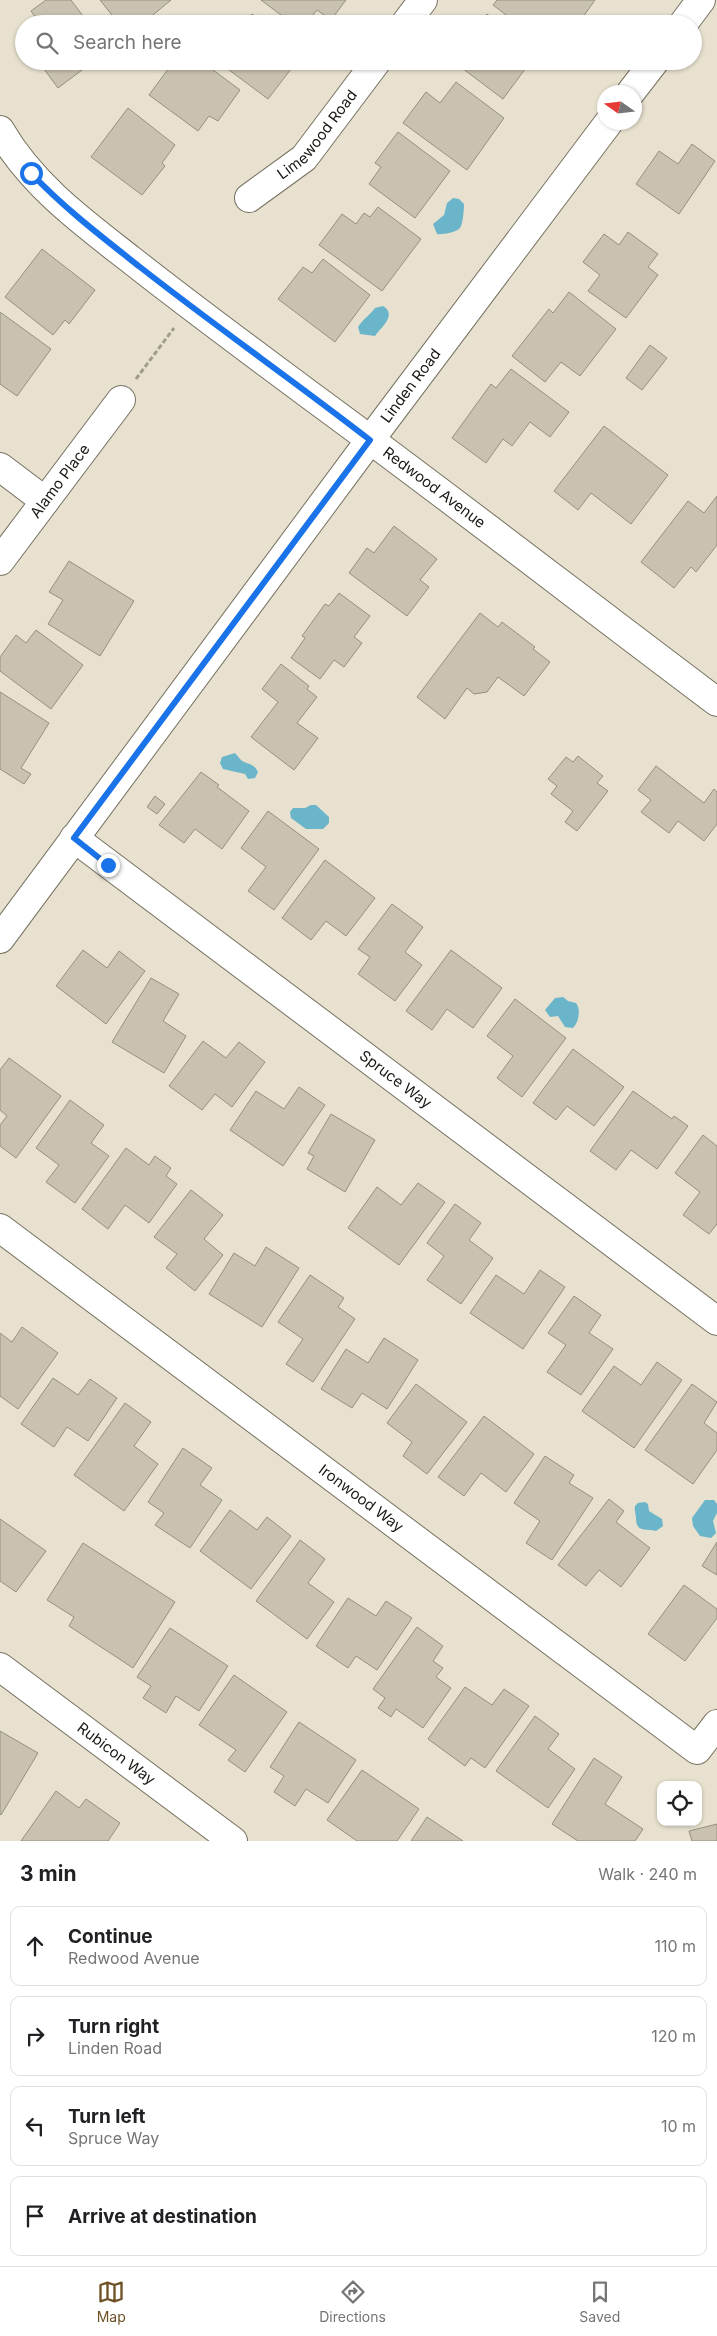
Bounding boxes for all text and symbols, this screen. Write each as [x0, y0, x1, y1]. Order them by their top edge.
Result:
search box [15, 15, 702, 70]
icon: search [33, 29, 61, 57]
text: Search here [73, 31, 182, 54]
north arrow [597, 85, 642, 130]
street label: Limewood Road [273, 86, 361, 183]
route start [20, 162, 43, 185]
street label: Linden Road [376, 345, 444, 426]
street label: Alamo Place [26, 440, 94, 522]
street label: Redwood Avenue [379, 443, 490, 532]
route end [97, 854, 120, 877]
street label: Spruce Way [356, 1046, 436, 1113]
street label: Ironwood Way [315, 1460, 408, 1536]
street label: Rubicon Way [74, 1718, 160, 1789]
map controls [657, 1781, 702, 1826]
button: locate [657, 1781, 702, 1826]
text: 3 min [20, 1861, 76, 1886]
text: Walk · 240 m [598, 1864, 697, 1884]
text: Continue [68, 1925, 153, 1948]
icon: ahead [21, 1932, 49, 1960]
text: 110 m [654, 1936, 696, 1956]
text: Redwood Avenue [68, 1948, 200, 1968]
text: Turn right [68, 2015, 159, 2038]
icon: right [21, 2022, 49, 2050]
text: 120 m [651, 2026, 696, 2046]
text: Linden Road [68, 2038, 162, 2058]
text: Turn left [68, 2105, 146, 2128]
icon: left [21, 2112, 49, 2140]
text: 10 m [661, 2116, 696, 2136]
text: Spruce Way [68, 2128, 159, 2148]
icon: arrive [21, 2202, 49, 2230]
text: Arrive at destination [68, 2205, 257, 2228]
tab: Map [97, 2278, 126, 2325]
tab: Directions [319, 2278, 386, 2325]
tab: Saved [579, 2278, 620, 2325]

